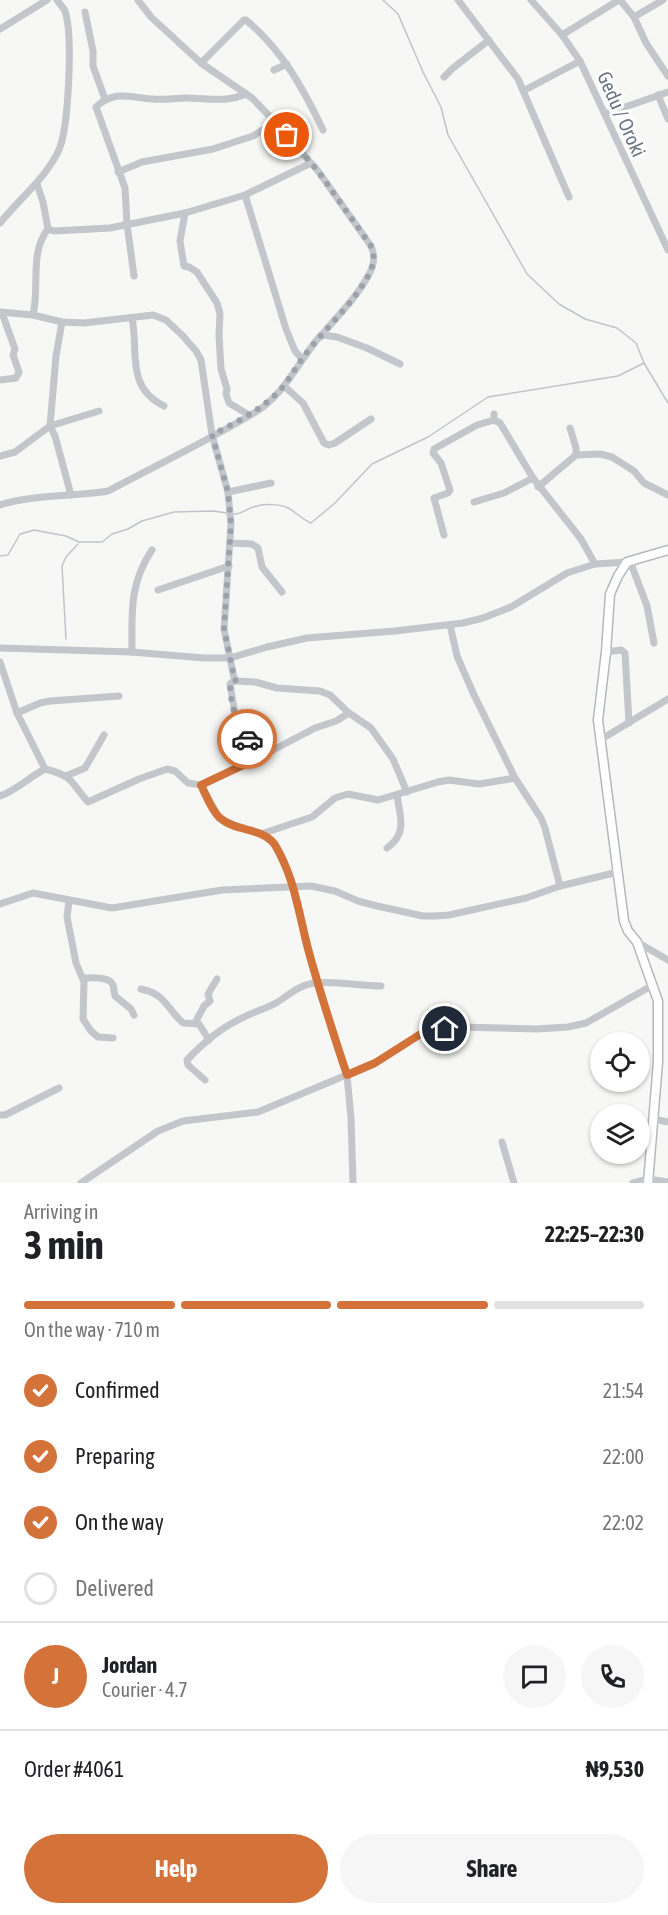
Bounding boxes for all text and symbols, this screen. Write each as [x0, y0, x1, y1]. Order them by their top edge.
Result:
street label: Gedu / Oroki [593, 68, 651, 160]
pin [261, 109, 312, 160]
icon: bag [270, 118, 303, 151]
courier [217, 709, 277, 769]
icon: car [231, 723, 264, 756]
pin [419, 1003, 470, 1054]
icon: home [428, 1012, 461, 1045]
map controls [590, 1032, 650, 1164]
button: locate [590, 1032, 650, 1092]
button: layers [590, 1104, 650, 1164]
text: Arriving in [24, 1200, 98, 1223]
text: 22:25–22:30 [545, 1221, 644, 1247]
text: 3 min [24, 1223, 104, 1267]
text: On the way · 710 m [24, 1318, 160, 1341]
icon: check [24, 1374, 57, 1407]
text: Confirmed [75, 1377, 160, 1403]
text: 21:54 [603, 1379, 644, 1402]
icon: check [24, 1440, 57, 1473]
text: Preparing [75, 1443, 155, 1469]
text: 22:00 [602, 1445, 644, 1468]
icon: check [24, 1506, 57, 1539]
text: On the way [75, 1509, 164, 1535]
text: 22:02 [602, 1511, 644, 1534]
text: Delivered [75, 1575, 154, 1601]
button: chat [503, 1645, 566, 1708]
button: phone [581, 1645, 644, 1708]
text: Jordan [102, 1652, 157, 1678]
text: J [52, 1663, 59, 1689]
text: Courier · 4.7 [102, 1678, 188, 1701]
text: Order #4061 [24, 1756, 124, 1782]
text: ₦9,530 [586, 1756, 644, 1782]
button: Help [24, 1834, 328, 1903]
button: Share [340, 1834, 644, 1903]

